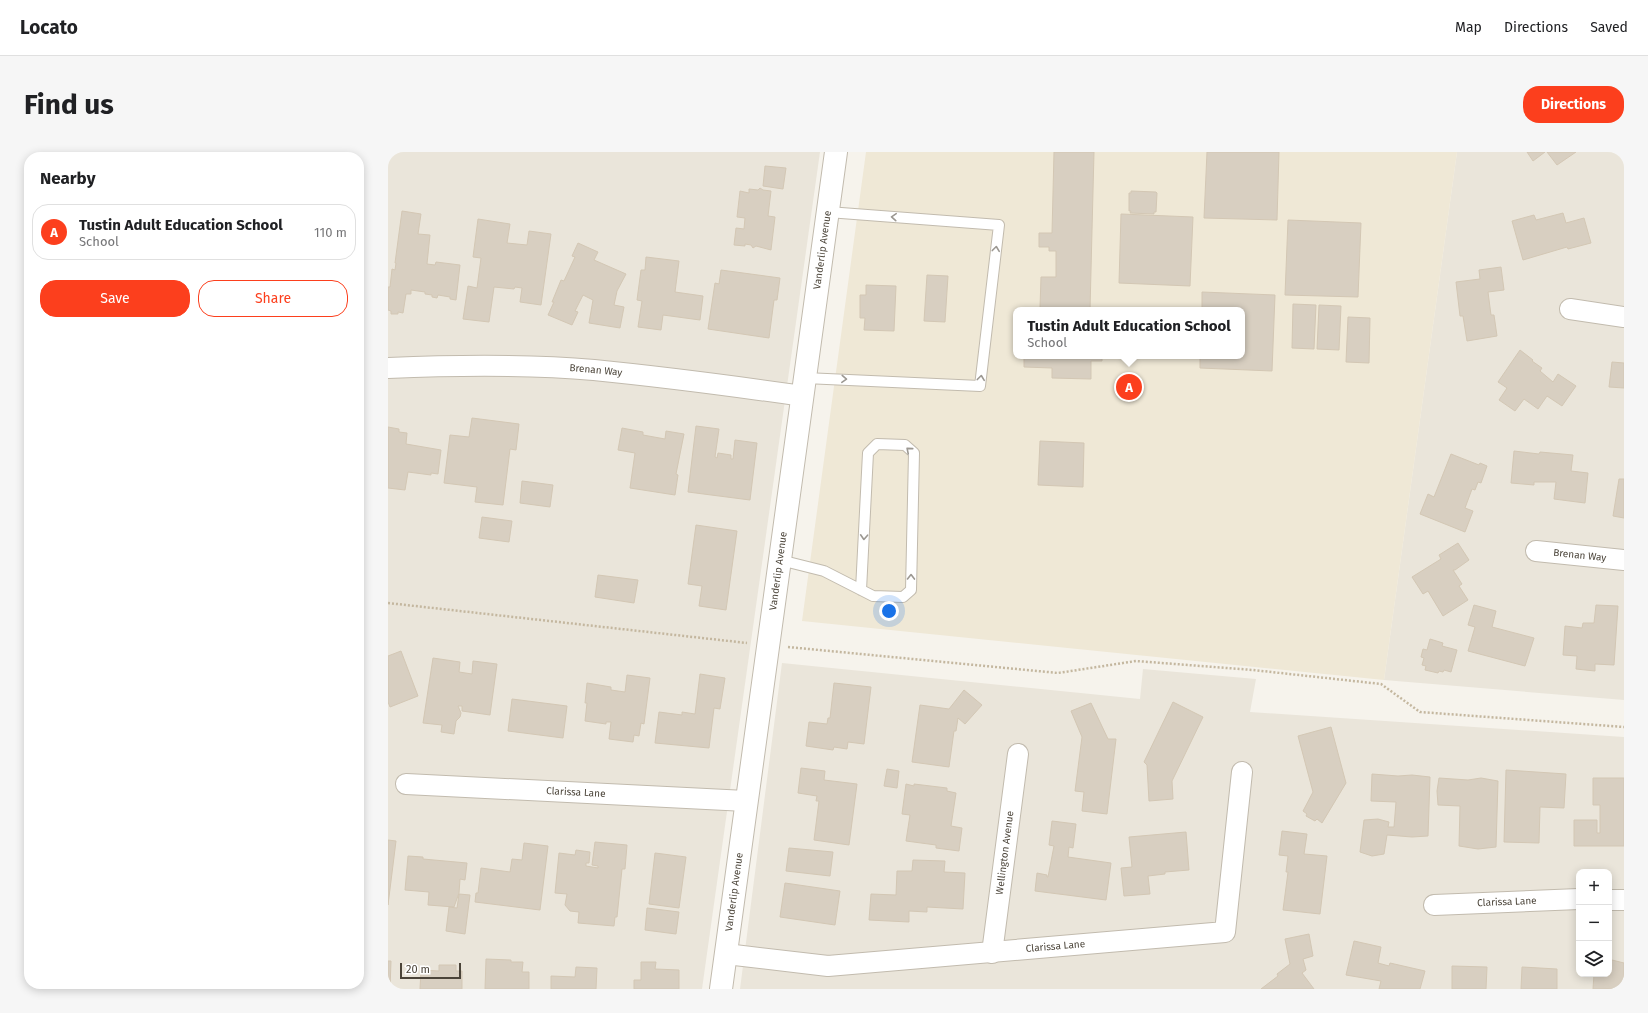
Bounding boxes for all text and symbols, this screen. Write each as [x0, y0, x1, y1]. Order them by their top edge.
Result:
text: Locato [20, 16, 78, 39]
text: Map [1455, 19, 1482, 36]
text: Directions [1504, 19, 1568, 36]
text: Saved [1590, 19, 1628, 36]
button: Directions [1523, 86, 1624, 123]
text: Find us [24, 88, 114, 121]
text: Nearby [40, 168, 95, 189]
street label: Vanderlip Avenue [811, 210, 834, 290]
one-way arrow [891, 213, 897, 222]
text: Tustin Adult Education School [79, 216, 283, 234]
text: A [50, 225, 58, 240]
text: 110 m [314, 225, 347, 240]
text: School [79, 234, 119, 249]
one-way arrow [991, 246, 1000, 252]
button: Save [40, 280, 190, 317]
button: Share [198, 280, 348, 317]
popup [1013, 307, 1245, 359]
text: Tustin Adult Education School [1027, 317, 1231, 335]
text: School [1027, 335, 1067, 350]
street label: Brenan Way [569, 362, 623, 379]
pin: A [1116, 372, 1142, 402]
one-way arrow [841, 375, 847, 384]
one-way arrow [976, 375, 985, 381]
one-way arrow [906, 447, 914, 454]
street label: Vanderlip Avenue [767, 531, 790, 611]
one-way arrow [859, 534, 868, 540]
street label: Brenan Way [1553, 547, 1607, 564]
one-way arrow [907, 574, 915, 580]
your location [879, 601, 899, 621]
street label: Clarissa Lane [546, 785, 606, 800]
street label: Wellington Avenue [994, 810, 1017, 896]
street label: Vanderlip Avenue [723, 852, 746, 932]
map controls [1576, 869, 1612, 977]
button: + [1576, 869, 1612, 905]
street label: Clarissa Lane [1477, 895, 1537, 909]
button: − [1576, 905, 1612, 941]
street label: Clarissa Lane [1025, 938, 1086, 955]
button: layers [1576, 941, 1612, 977]
scale bar [400, 961, 461, 980]
text: 20 m [406, 963, 430, 976]

